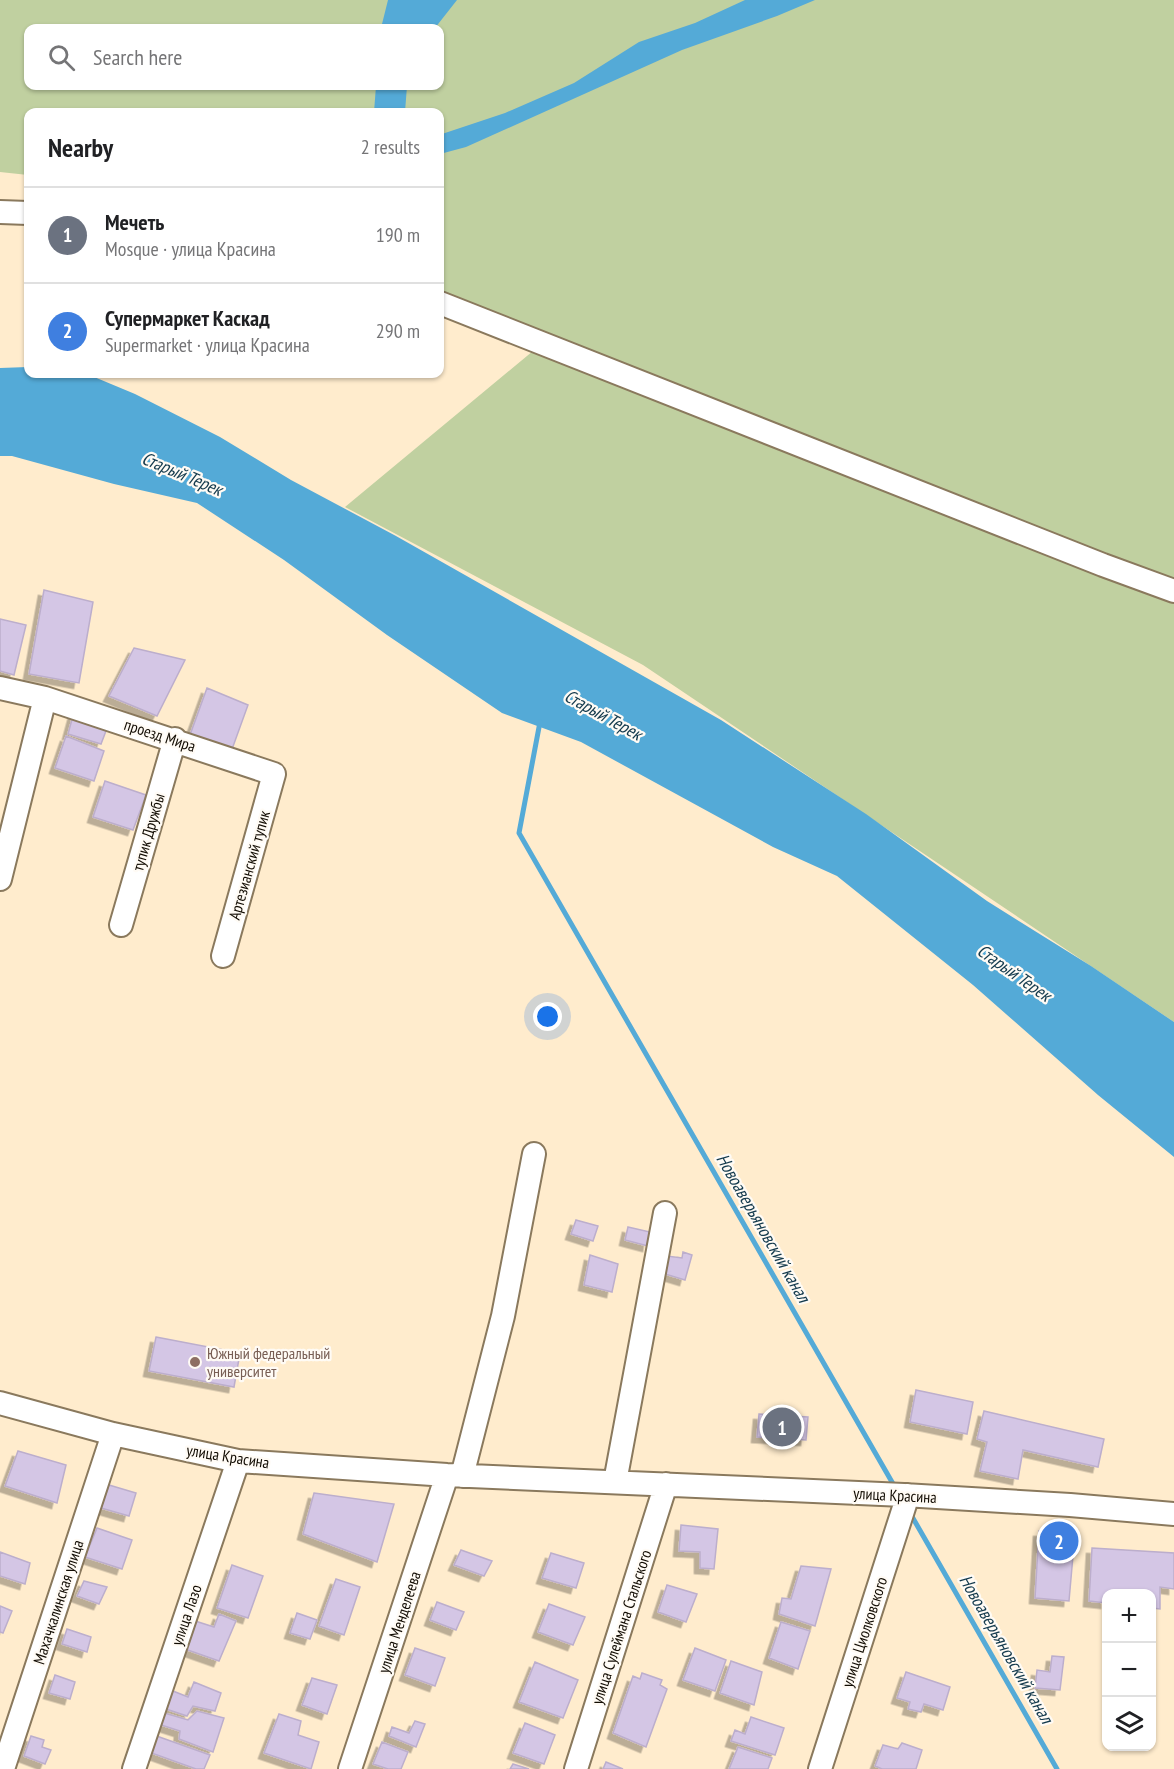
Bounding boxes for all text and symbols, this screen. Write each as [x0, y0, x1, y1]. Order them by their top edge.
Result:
search box [24, 24, 444, 90]
icon: search [45, 41, 78, 74]
text: Search here [93, 43, 182, 71]
text: Nearby [48, 131, 113, 164]
text: 2 results [361, 134, 420, 160]
text: Мечеть [105, 208, 164, 236]
text: 1 [63, 222, 72, 248]
text: 190 m [376, 222, 420, 248]
text: Mosque · улица Красина [105, 236, 276, 262]
text: Супермаркет Каскад [105, 304, 270, 332]
text: 2 [63, 318, 72, 344]
text: 290 m [376, 318, 420, 344]
text: Supermarket · улица Красина [105, 332, 310, 358]
water label: Старый Терек [139, 446, 228, 502]
water label: Старый Терек [561, 684, 648, 746]
street label: проезд Мира [122, 714, 198, 756]
street label: тупик Дружбы [127, 791, 169, 873]
street label: Артезианский тупик [224, 807, 274, 922]
water label: Старый Терек [973, 939, 1057, 1008]
your location [533, 1002, 562, 1031]
water label: Новоаверьяновский канал [711, 1149, 816, 1308]
place label: Южный федеральный университет [207, 1343, 330, 1381]
marker: Южный федеральный университет [188, 1355, 202, 1369]
pin: 1 [762, 1404, 802, 1450]
street label: улица Красина [185, 1440, 271, 1472]
street label: улица Красина [853, 1483, 937, 1507]
pin: 2 [1040, 1518, 1078, 1564]
street label: Махачкалинская улица [28, 1537, 88, 1667]
street label: улица Сулеймана Стальского [587, 1547, 655, 1707]
street label: улица Менделеева [373, 1569, 425, 1675]
water label: Новоаверьяновский канал [954, 1570, 1059, 1729]
street label: улица Циолковского [837, 1574, 891, 1690]
street label: улица Лазо [166, 1582, 206, 1648]
map controls [1102, 1589, 1156, 1751]
button: + [1102, 1589, 1156, 1643]
button: − [1102, 1643, 1156, 1697]
button: layers [1102, 1697, 1156, 1751]

